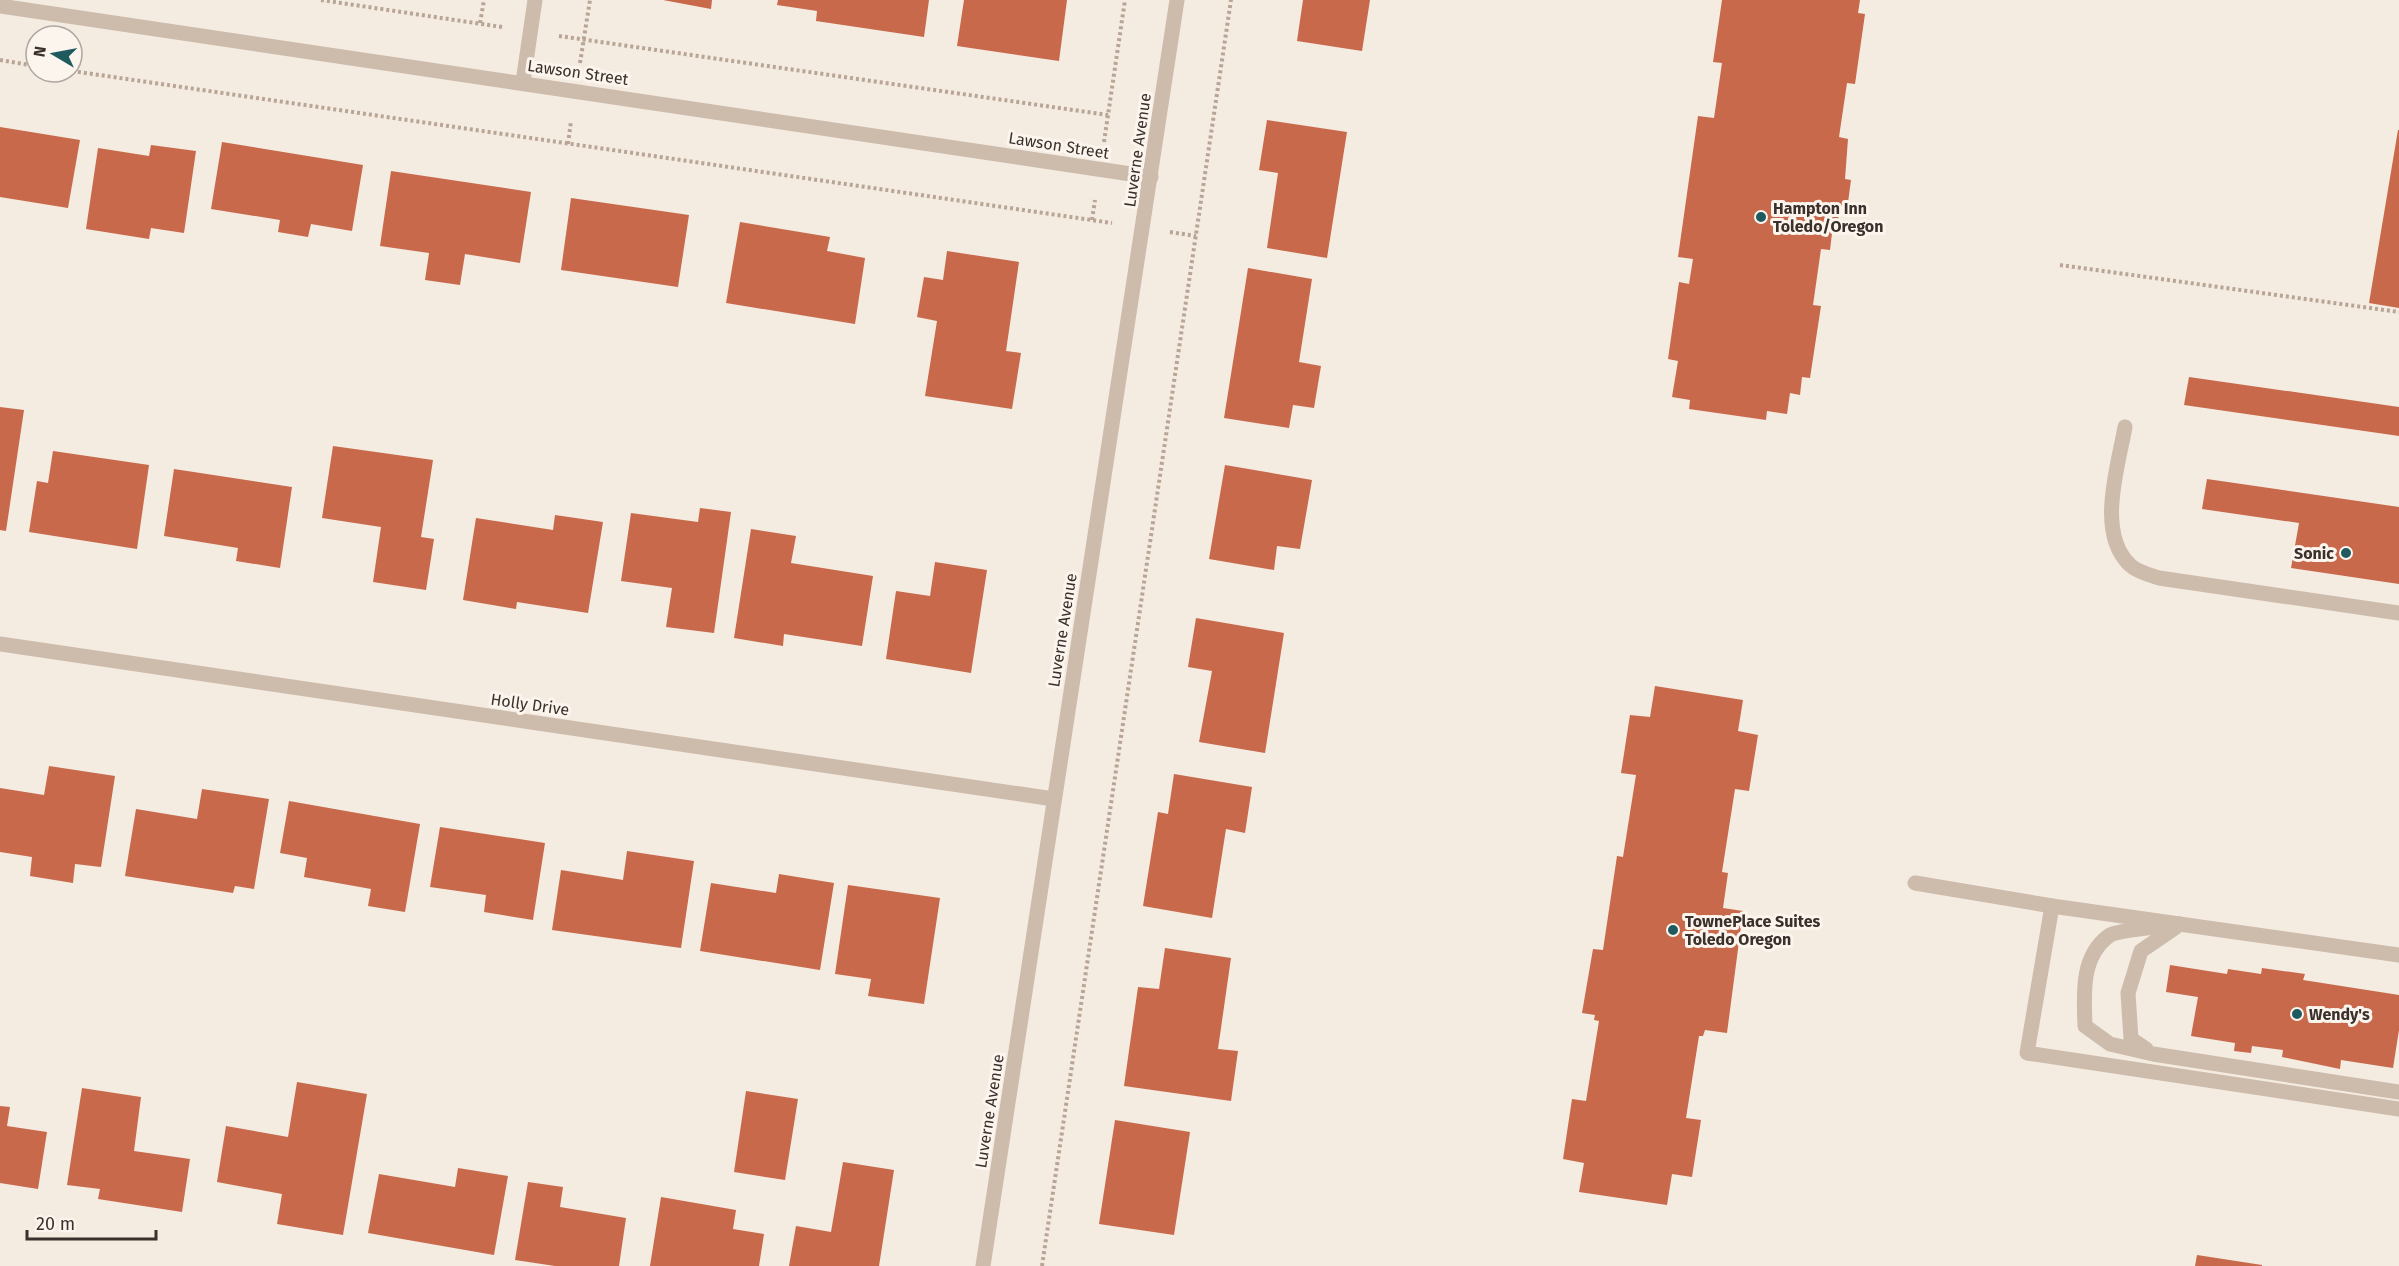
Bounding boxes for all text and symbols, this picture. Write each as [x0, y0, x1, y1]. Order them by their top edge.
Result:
north arrow [24, 24, 84, 84]
text: N [29, 45, 50, 58]
street label: Lawson Street [526, 56, 630, 89]
street label: Luverne Avenue [1120, 92, 1155, 208]
street label: Lawson Street [1007, 128, 1111, 163]
place label: Hampton Inn Toledo/Oregon [1773, 199, 1883, 236]
marker: Hampton Inn Toledo/Oregon [1754, 210, 1768, 224]
place label: Sonic [2294, 544, 2334, 563]
marker: Sonic [2339, 546, 2353, 560]
street label: Luverne Avenue [1044, 572, 1081, 688]
street label: Holly Drive [489, 690, 570, 719]
place label: TownePlace Suites Toledo Oregon [1685, 912, 1821, 949]
marker: TownePlace Suites Toledo Oregon [1666, 923, 1680, 937]
place label: Wendy's [2309, 1005, 2370, 1024]
marker: Wendy's [2290, 1007, 2304, 1021]
street label: Luverne Avenue [971, 1053, 1008, 1169]
scale bar [27, 1203, 156, 1241]
text: 20 m [36, 1213, 75, 1235]

